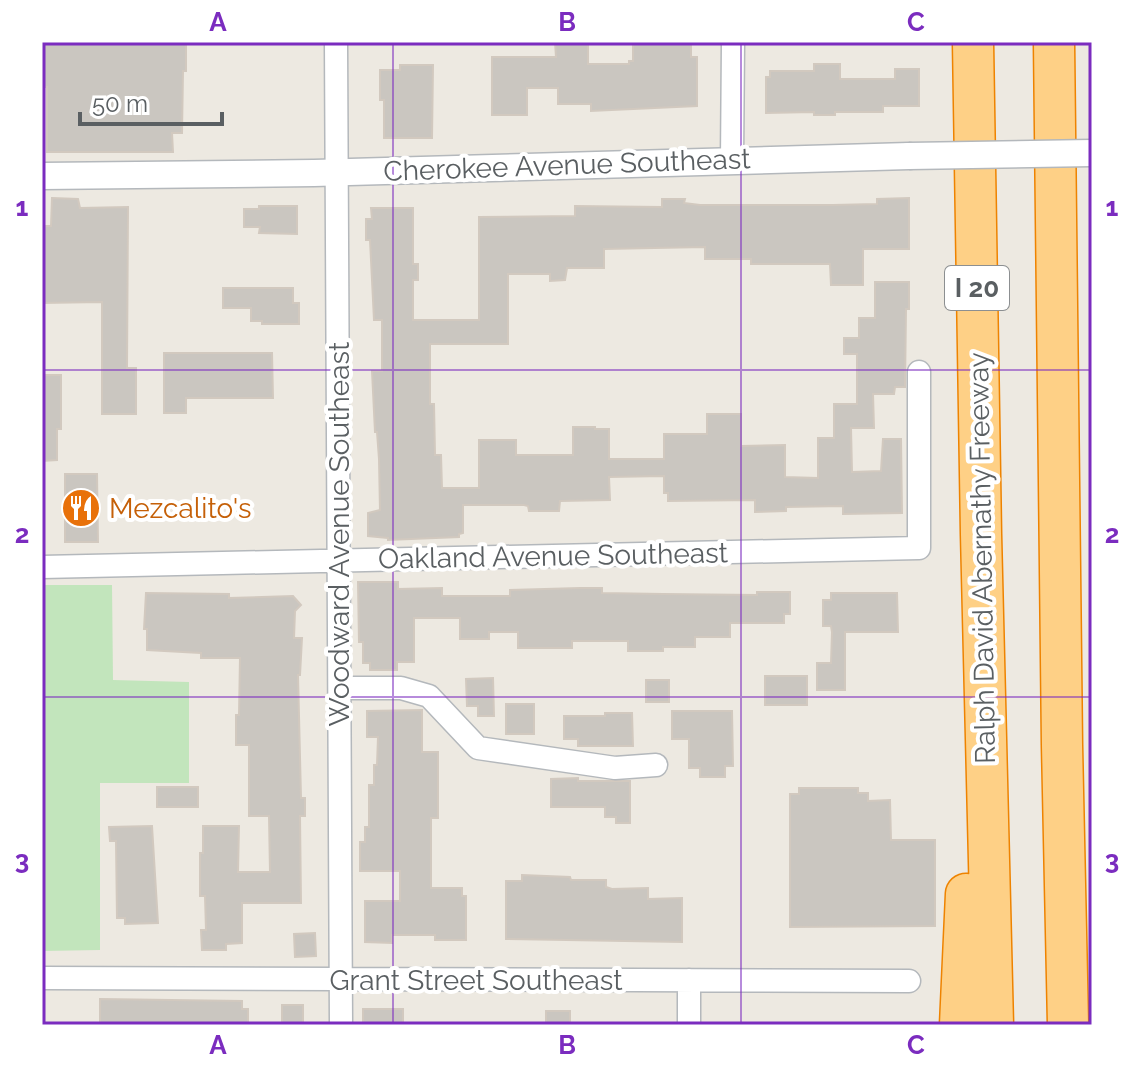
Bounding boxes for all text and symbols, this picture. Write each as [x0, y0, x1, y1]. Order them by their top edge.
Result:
text: A [209, 7, 227, 37]
text: B [558, 7, 576, 37]
text: C [907, 7, 925, 37]
scale bar [80, 76, 222, 126]
text: 50 m [92, 89, 148, 118]
street label: Cherokee Avenue Southeast [383, 142, 752, 188]
text: 1 [16, 192, 29, 222]
text: 1 [1106, 192, 1119, 222]
road number: I 20 [945, 266, 1009, 310]
street label: Woodward Avenue Southeast [323, 341, 356, 726]
street label: Ralph David Abernathy Freeway [962, 352, 1002, 764]
restaurant icon: Mezcalito's [60, 487, 102, 529]
place label: Mezcalito's [109, 492, 252, 525]
text: 2 [15, 519, 29, 549]
text: 2 [1105, 519, 1119, 549]
street label: Oakland Avenue Southeast [378, 536, 729, 576]
text: 3 [15, 845, 29, 875]
text: 3 [1105, 845, 1119, 875]
street label: Grant Street Southeast [329, 964, 623, 997]
text: A [209, 1030, 227, 1060]
text: B [558, 1030, 576, 1060]
text: C [907, 1030, 925, 1060]

